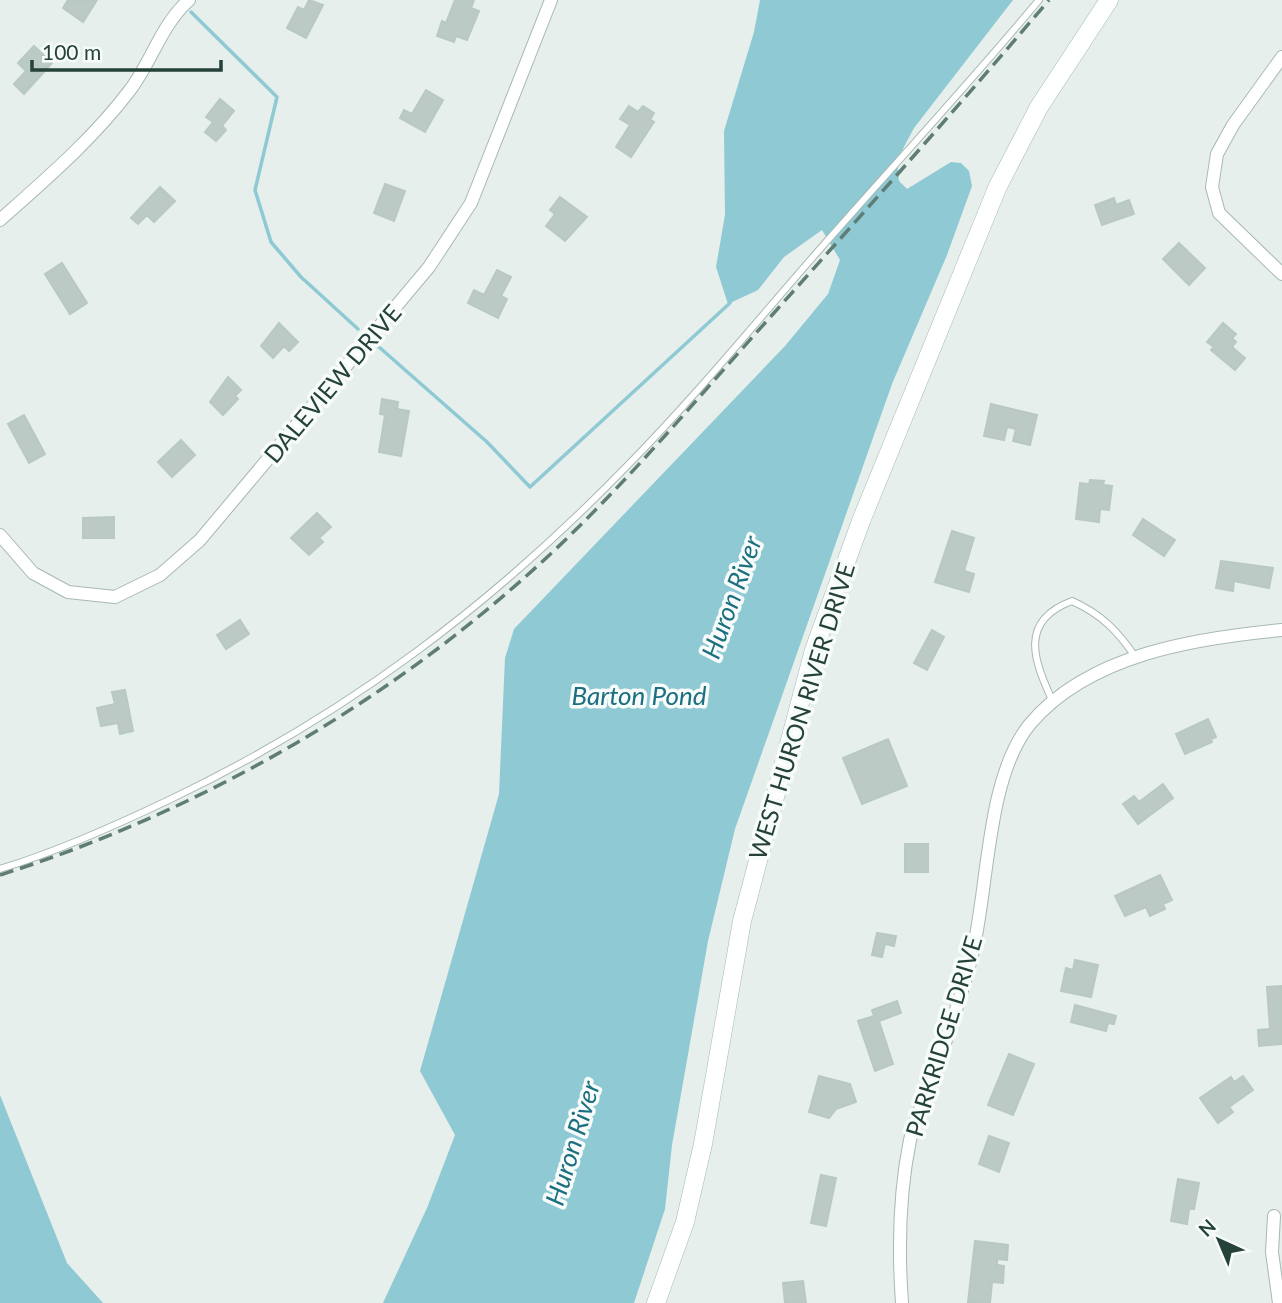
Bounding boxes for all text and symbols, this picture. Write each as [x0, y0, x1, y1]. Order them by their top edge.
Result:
scale bar [32, 28, 220, 72]
text: 100 m [42, 39, 101, 64]
street label: DALEVIEW DRIVE [257, 298, 407, 468]
water label: Huron River [694, 530, 768, 663]
street label: WEST HURON RIVER DRIVE [742, 559, 860, 863]
water label: Barton Pond [572, 679, 707, 711]
street label: PARKRIDGE DRIVE [899, 932, 987, 1140]
water label: Huron River [538, 1076, 606, 1209]
north arrow [1184, 1205, 1254, 1275]
text: N [1194, 1214, 1220, 1241]

